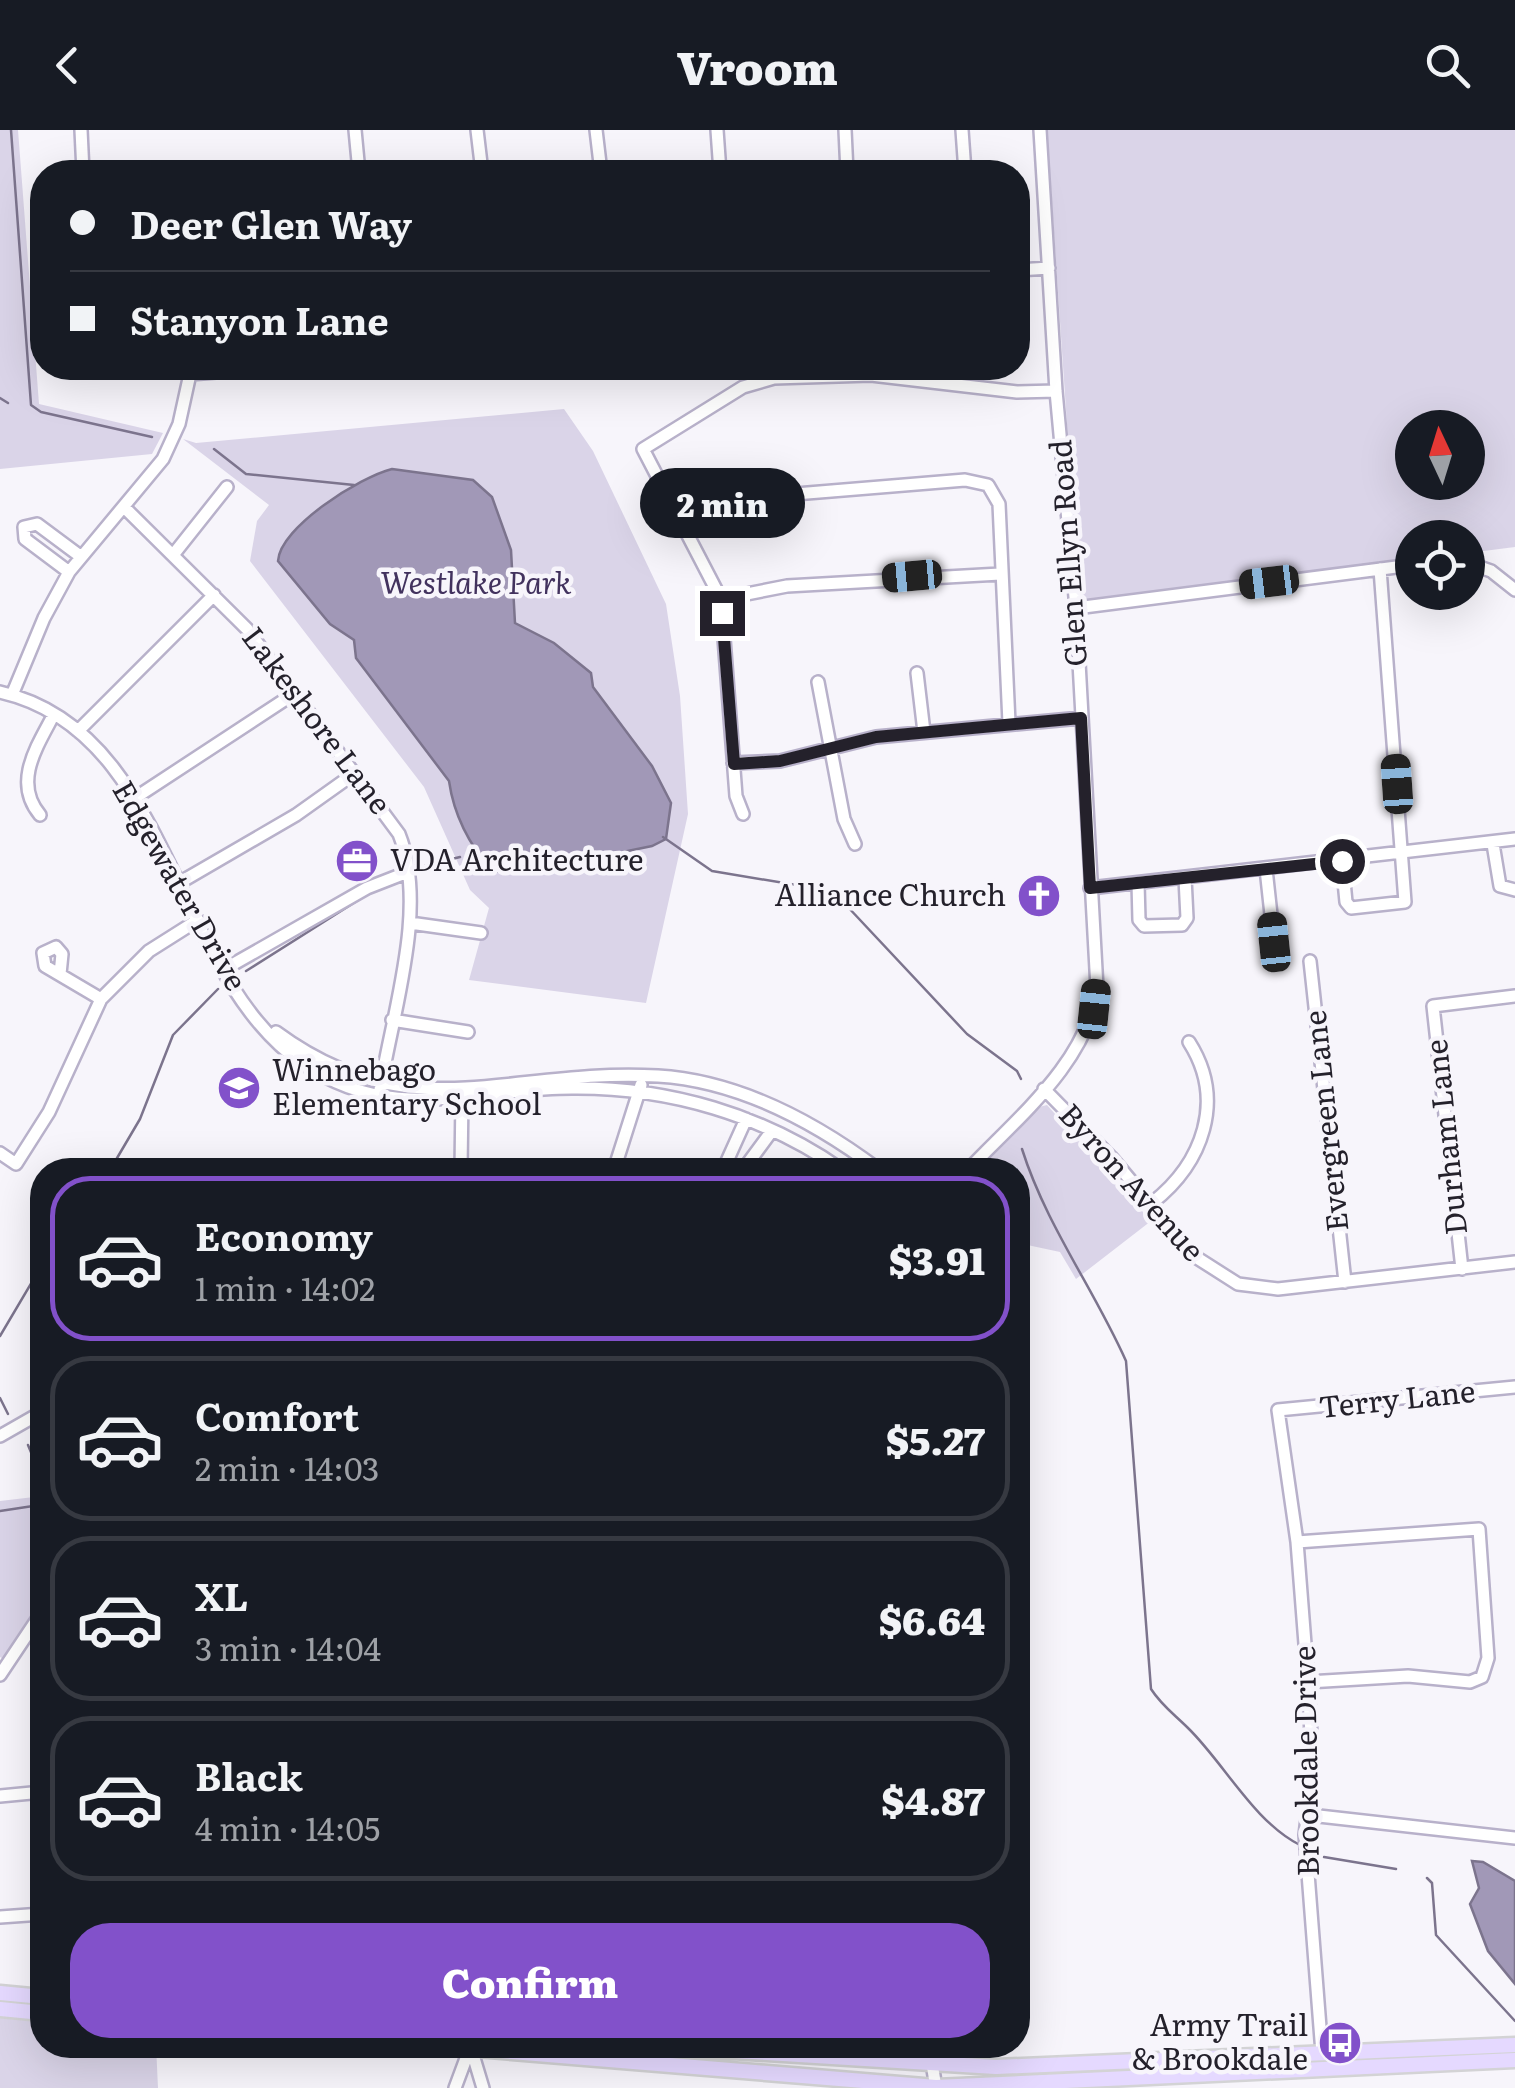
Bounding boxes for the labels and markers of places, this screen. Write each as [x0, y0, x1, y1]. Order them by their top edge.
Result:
place label: VDA Architecture [390, 836, 644, 880]
office icon: VDA Architecture [334, 838, 380, 884]
place label: Alliance Church [775, 871, 1006, 915]
church icon: Alliance Church [1016, 873, 1062, 919]
place label: Winnebago Elementary School [272, 1046, 541, 1124]
school or university icon: Winnebago Elementary School [216, 1065, 262, 1111]
place label: Army Trail & Brookdale [1131, 2001, 1308, 2079]
bus stop icon: Army Trail & Brookdale [1317, 2020, 1363, 2066]

